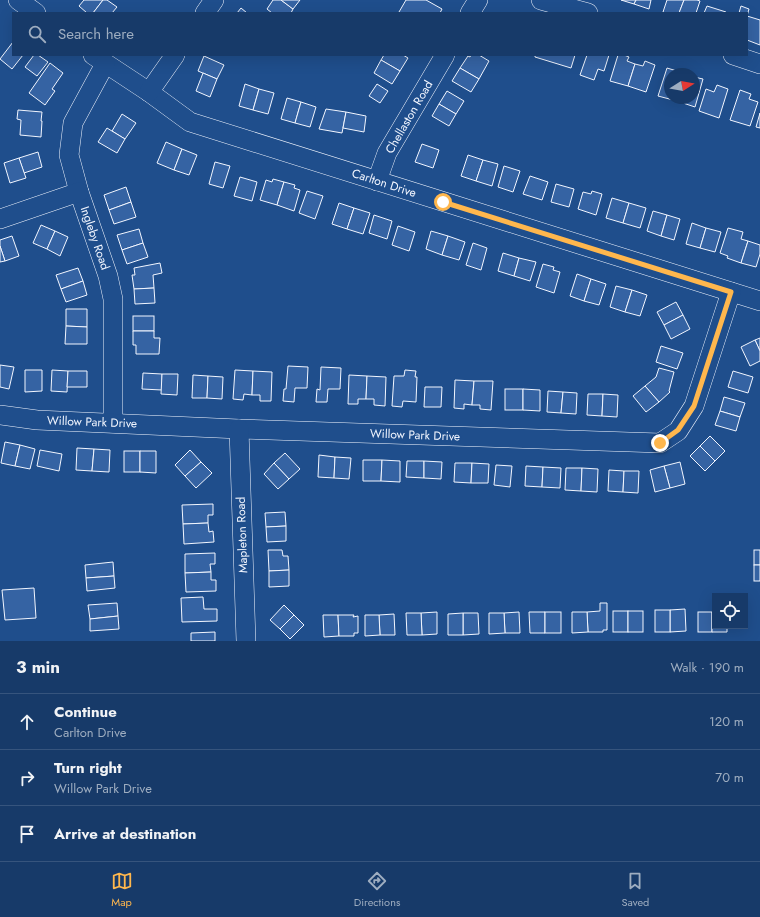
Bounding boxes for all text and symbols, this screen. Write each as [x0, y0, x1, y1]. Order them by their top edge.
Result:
search box [12, 12, 748, 56]
icon: search [26, 23, 48, 45]
text: Search here [58, 23, 134, 45]
north arrow [664, 68, 700, 104]
street label: Chellaston Road [381, 77, 437, 157]
street label: Carlton Drive [349, 164, 419, 202]
route start [434, 193, 452, 211]
street label: Ingleby Road [76, 204, 114, 272]
street label: Willow Park Drive [47, 411, 137, 433]
street label: Willow Park Drive [370, 424, 460, 446]
route end [651, 434, 669, 452]
street label: Mapleton Road [232, 496, 252, 574]
map controls [712, 593, 748, 629]
button: locate [712, 593, 748, 629]
text: 3 min [16, 655, 60, 679]
text: Walk · 190 m [671, 658, 744, 677]
text: Continue [54, 701, 117, 723]
icon: ahead [16, 711, 38, 733]
text: 120 m [709, 712, 744, 731]
text: Carlton Drive [54, 723, 126, 742]
text: Turn right [54, 757, 122, 779]
icon: right [16, 767, 38, 789]
text: 70 m [715, 768, 744, 787]
text: Willow Park Drive [54, 779, 152, 798]
icon: arrive [16, 823, 38, 845]
text: Arrive at destination [54, 823, 196, 845]
tab: Map [111, 870, 133, 910]
tab: Directions [354, 870, 400, 910]
tab: Saved [622, 870, 649, 910]

